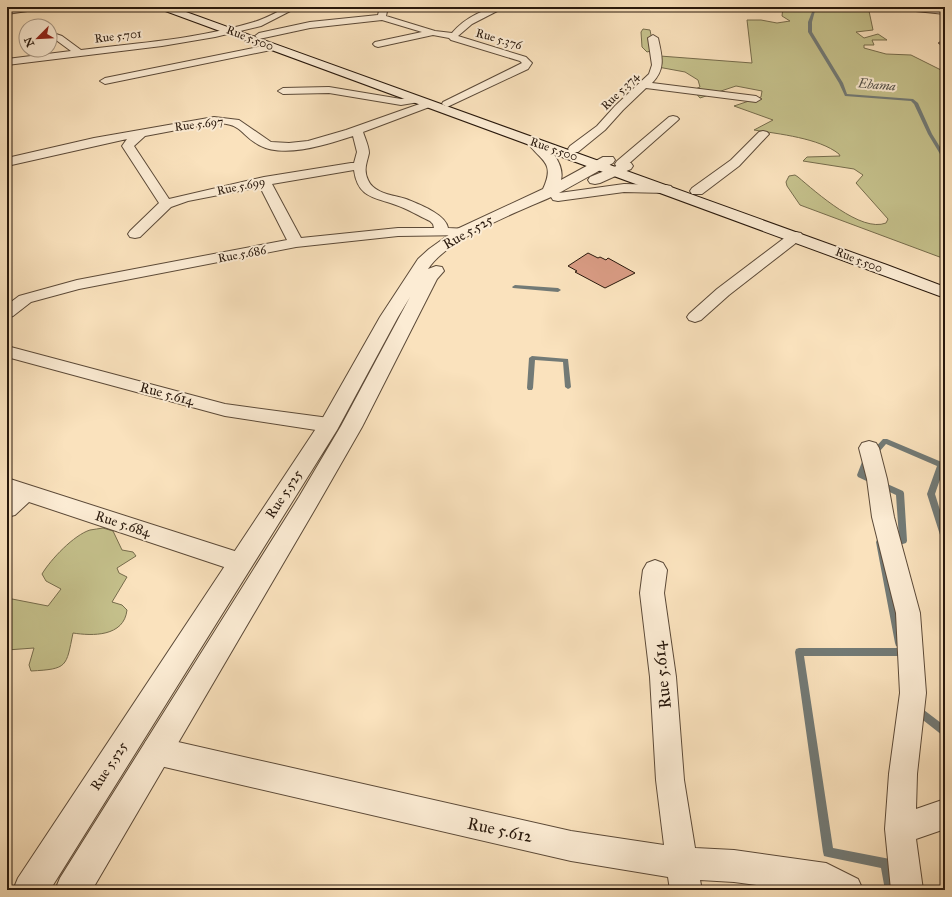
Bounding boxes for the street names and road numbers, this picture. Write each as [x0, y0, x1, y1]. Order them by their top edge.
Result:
street label: Rue 5.500 [224, 23, 276, 53]
street label: Rue 5.701 [94, 26, 143, 46]
street label: Rue 5.376 [474, 26, 525, 52]
street label: Rue 5.374 [598, 69, 642, 113]
street label: Rue 5.697 [174, 114, 224, 134]
street label: Rue 5.500 [528, 134, 580, 164]
street label: Rue 5.699 [216, 174, 266, 198]
street label: Rue 5.525 [440, 211, 496, 253]
street label: Rue 5.686 [217, 242, 268, 266]
street label: Rue 5.500 [833, 245, 885, 275]
street label: Rue 5.614 [138, 379, 197, 410]
street label: Rue 5.525 [262, 466, 306, 522]
street label: Rue 5.684 [93, 507, 154, 541]
street label: Rue 5.614 [648, 640, 676, 710]
street label: Rue 5.525 [87, 738, 131, 794]
street label: Rue 5.612 [465, 813, 535, 847]

